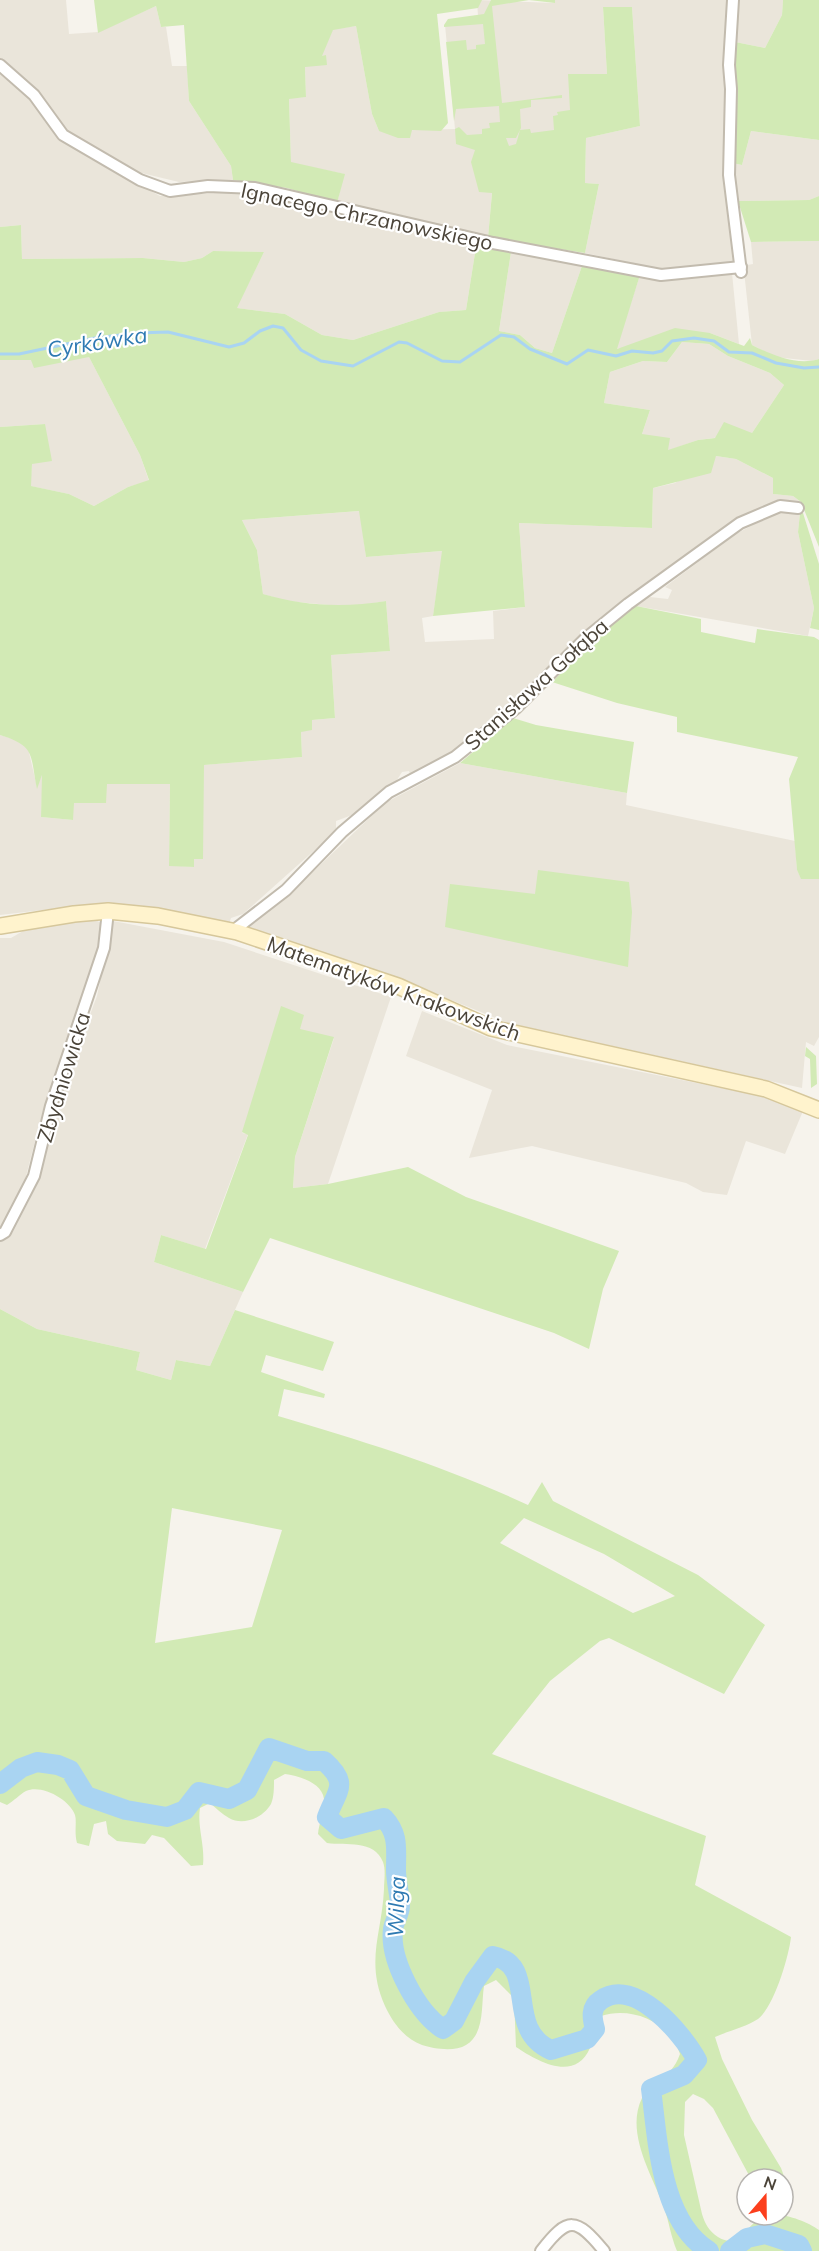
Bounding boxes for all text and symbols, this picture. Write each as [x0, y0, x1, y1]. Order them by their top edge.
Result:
street label: Ignacego Chrzanowskiego [239, 177, 495, 255]
water label: Cyrkówka [45, 320, 149, 364]
street label: Stanisława Gołąba [459, 613, 613, 755]
street label: Matematyków Krakowskich [264, 930, 524, 1046]
street label: Zbydniowicka [31, 1009, 95, 1145]
water label: Wilga [381, 1876, 411, 1938]
north arrow [735, 2167, 795, 2227]
text: N [761, 2171, 779, 2194]

